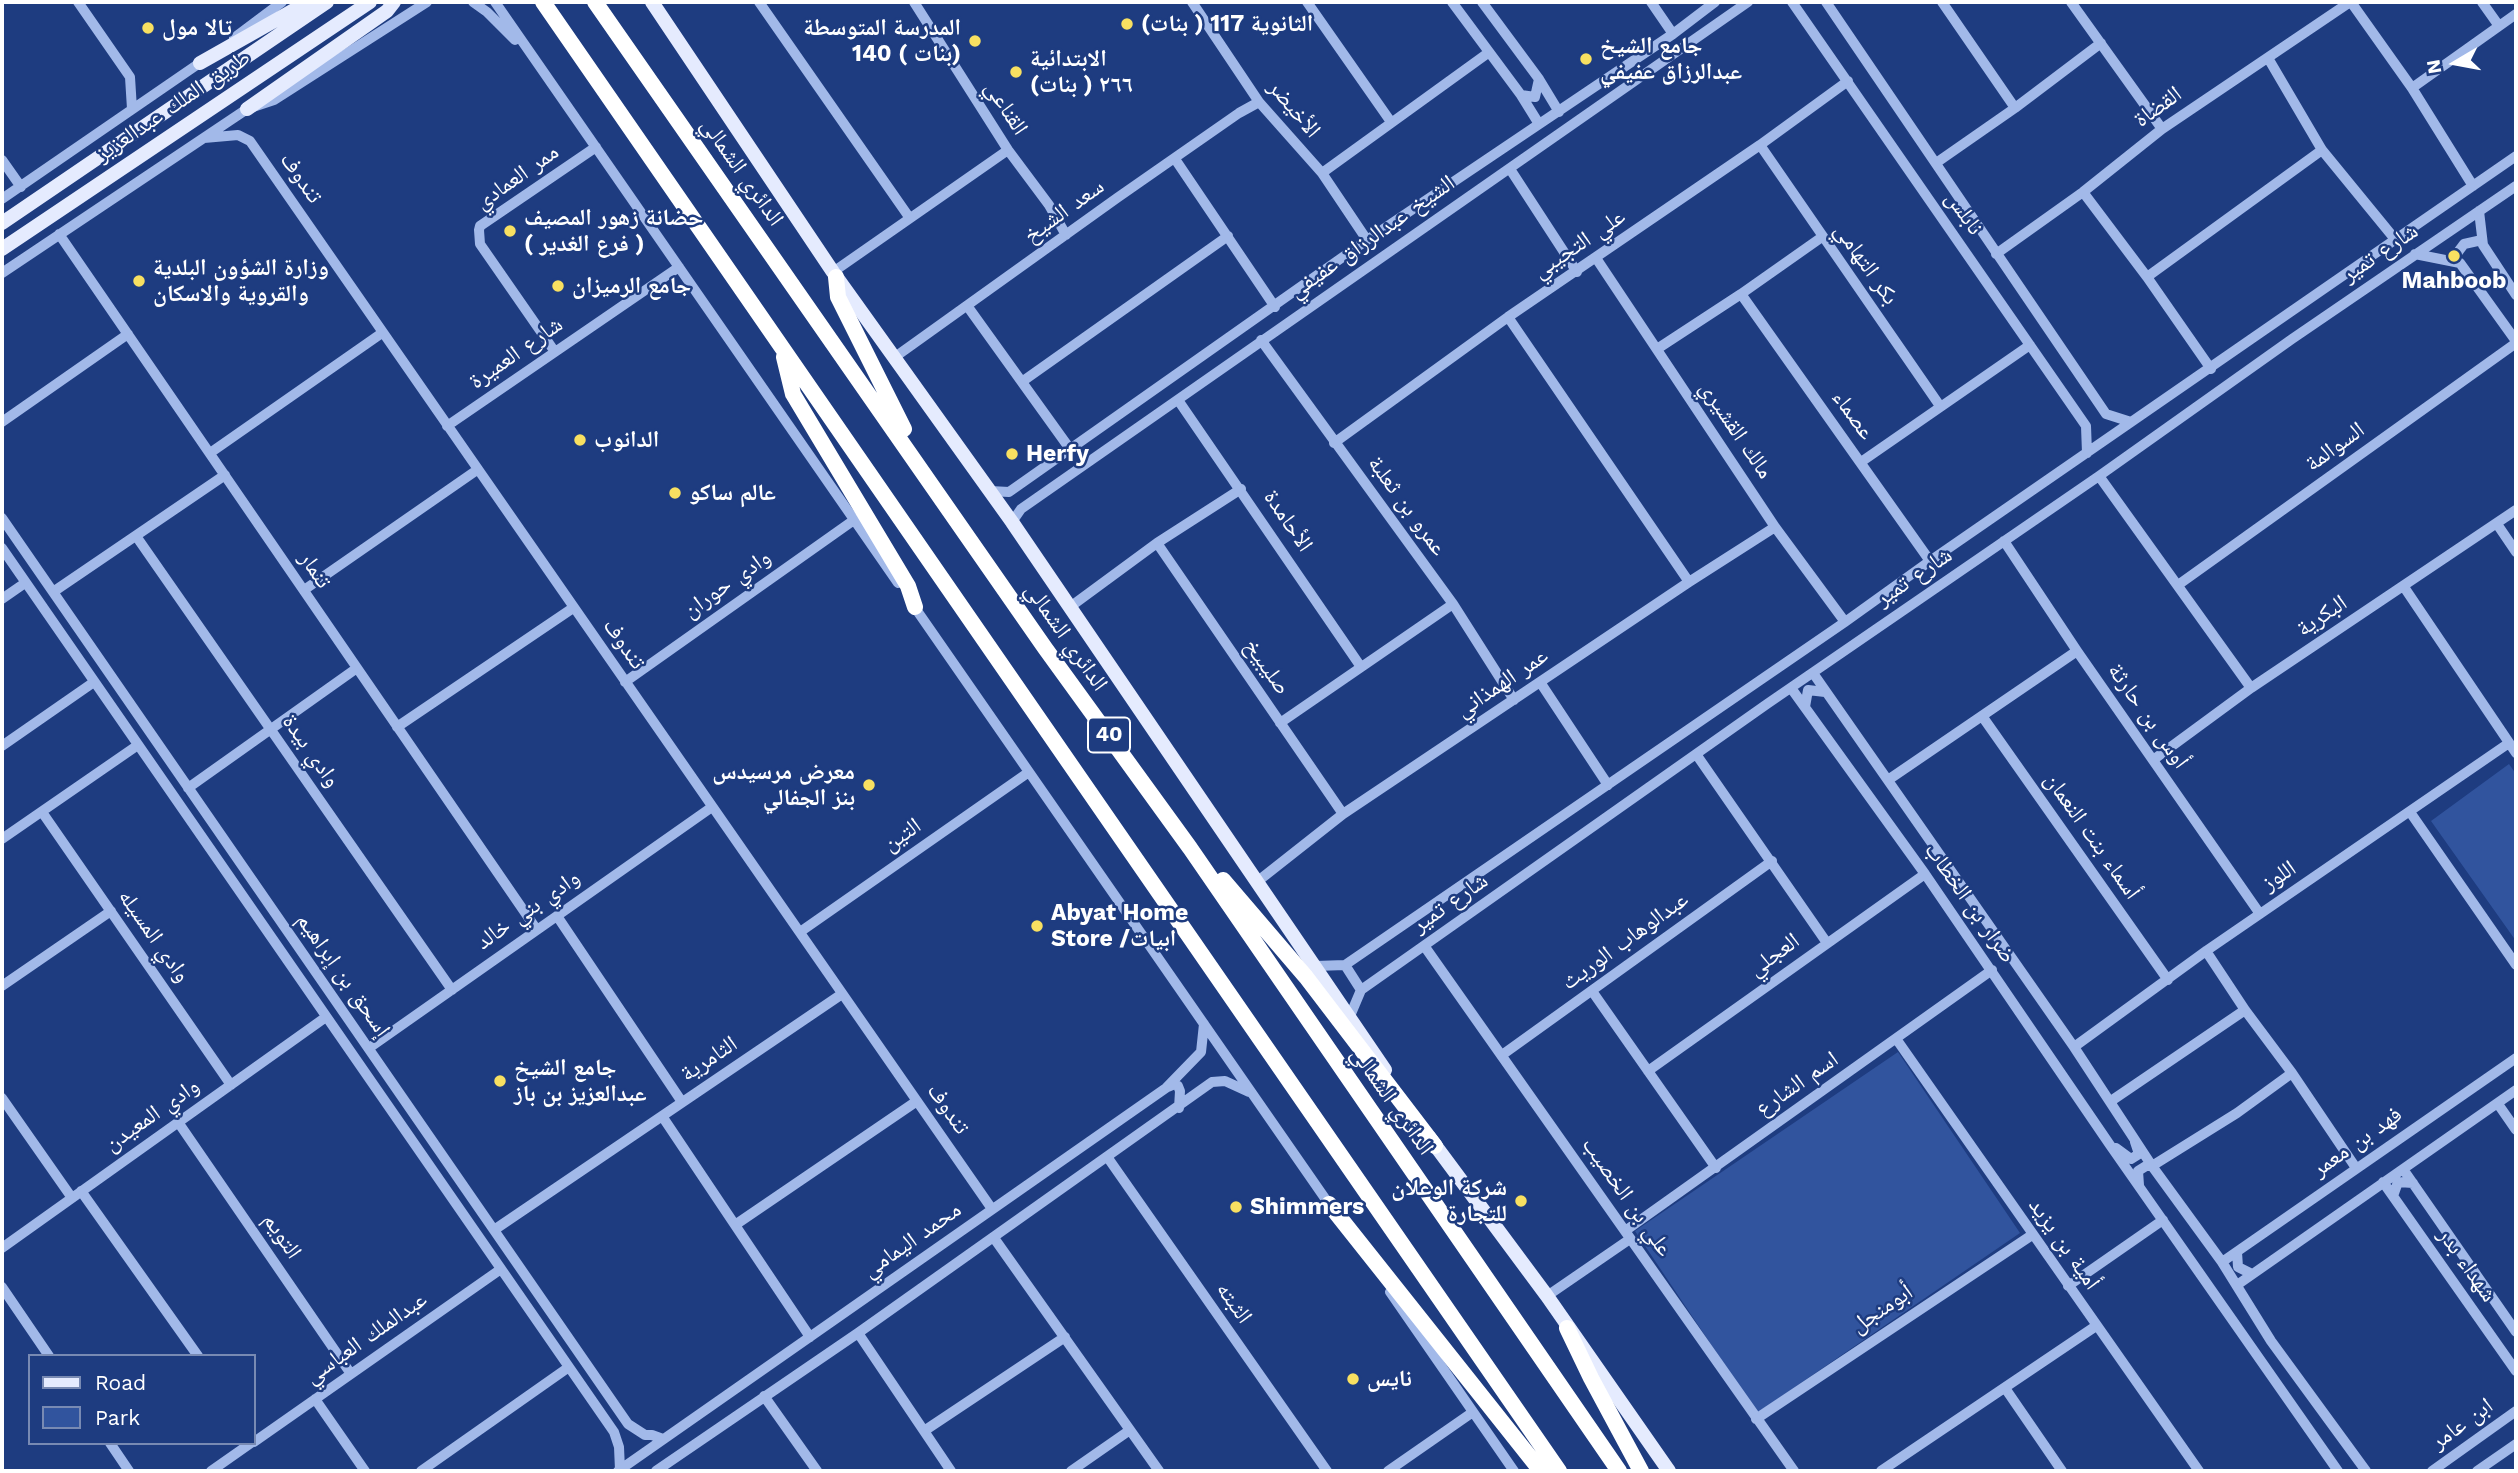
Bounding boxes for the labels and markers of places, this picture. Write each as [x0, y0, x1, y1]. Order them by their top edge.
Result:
place label: الثانوية 117 ( بنات) [1141, 10, 1313, 38]
place label: تالا مول [162, 14, 232, 42]
place label: المدرسة المتوسطة 140 ( بنات) [803, 14, 961, 68]
marker: الثانوية 117 ( بنات) [1119, 16, 1135, 32]
marker: تالا مول [140, 20, 156, 36]
place label: جامع الشيخ عبدالرزاق عفيفي [1600, 32, 1742, 86]
marker: المدرسة المتوسطة 140 ( بنات) [967, 33, 983, 49]
place label: الابتدائية ٢٦٦ ( بنات) [1030, 45, 1133, 99]
marker: جامع الشيخ عبدالرزاق عفيفي [1578, 51, 1594, 67]
marker: الابتدائية ٢٦٦ ( بنات) [1008, 64, 1024, 80]
place label: حضانة زهور المصيف ( فرع الغدير ) [524, 204, 704, 258]
marker: حضانة زهور المصيف ( فرع الغدير ) [502, 223, 518, 239]
marker: Mahboob [2446, 248, 2462, 264]
place label: وزارة الشؤون البلدية والقروية والاسكان [153, 254, 329, 308]
place label: Mahboob [2402, 267, 2506, 295]
place label: جامع الرميزان [572, 272, 691, 300]
marker: وزارة الشؤون البلدية والقروية والاسكان [131, 273, 147, 289]
marker: جامع الرميزان [550, 278, 566, 294]
place label: الدانوب [594, 426, 659, 454]
marker: الدانوب [572, 432, 588, 448]
place label: Herfy [1026, 440, 1089, 468]
marker: Herfy [1004, 446, 1020, 462]
place label: عالم ساكو [689, 479, 776, 507]
marker: عالم ساكو [667, 485, 683, 501]
place label: معرض مرسيدس بنز الجفالي [712, 758, 855, 812]
marker: معرض مرسيدس بنز الجفالي [861, 777, 877, 793]
place label: Abyat Home Store /ابيات [1051, 899, 1188, 953]
marker: Abyat Home Store /ابيات [1029, 918, 1045, 934]
place label: جامع الشيخ عبدالعزيز بن باز [514, 1054, 647, 1108]
marker: جامع الشيخ عبدالعزيز بن باز [492, 1073, 508, 1089]
place label: شركة الوعلان للتجارة [1391, 1174, 1507, 1228]
place label: Shimmers [1250, 1193, 1364, 1221]
marker: شركة الوعلان للتجارة [1513, 1193, 1529, 1209]
marker: Shimmers [1228, 1199, 1244, 1215]
place label: نايس [1367, 1365, 1412, 1393]
marker: نايس [1345, 1371, 1361, 1387]

